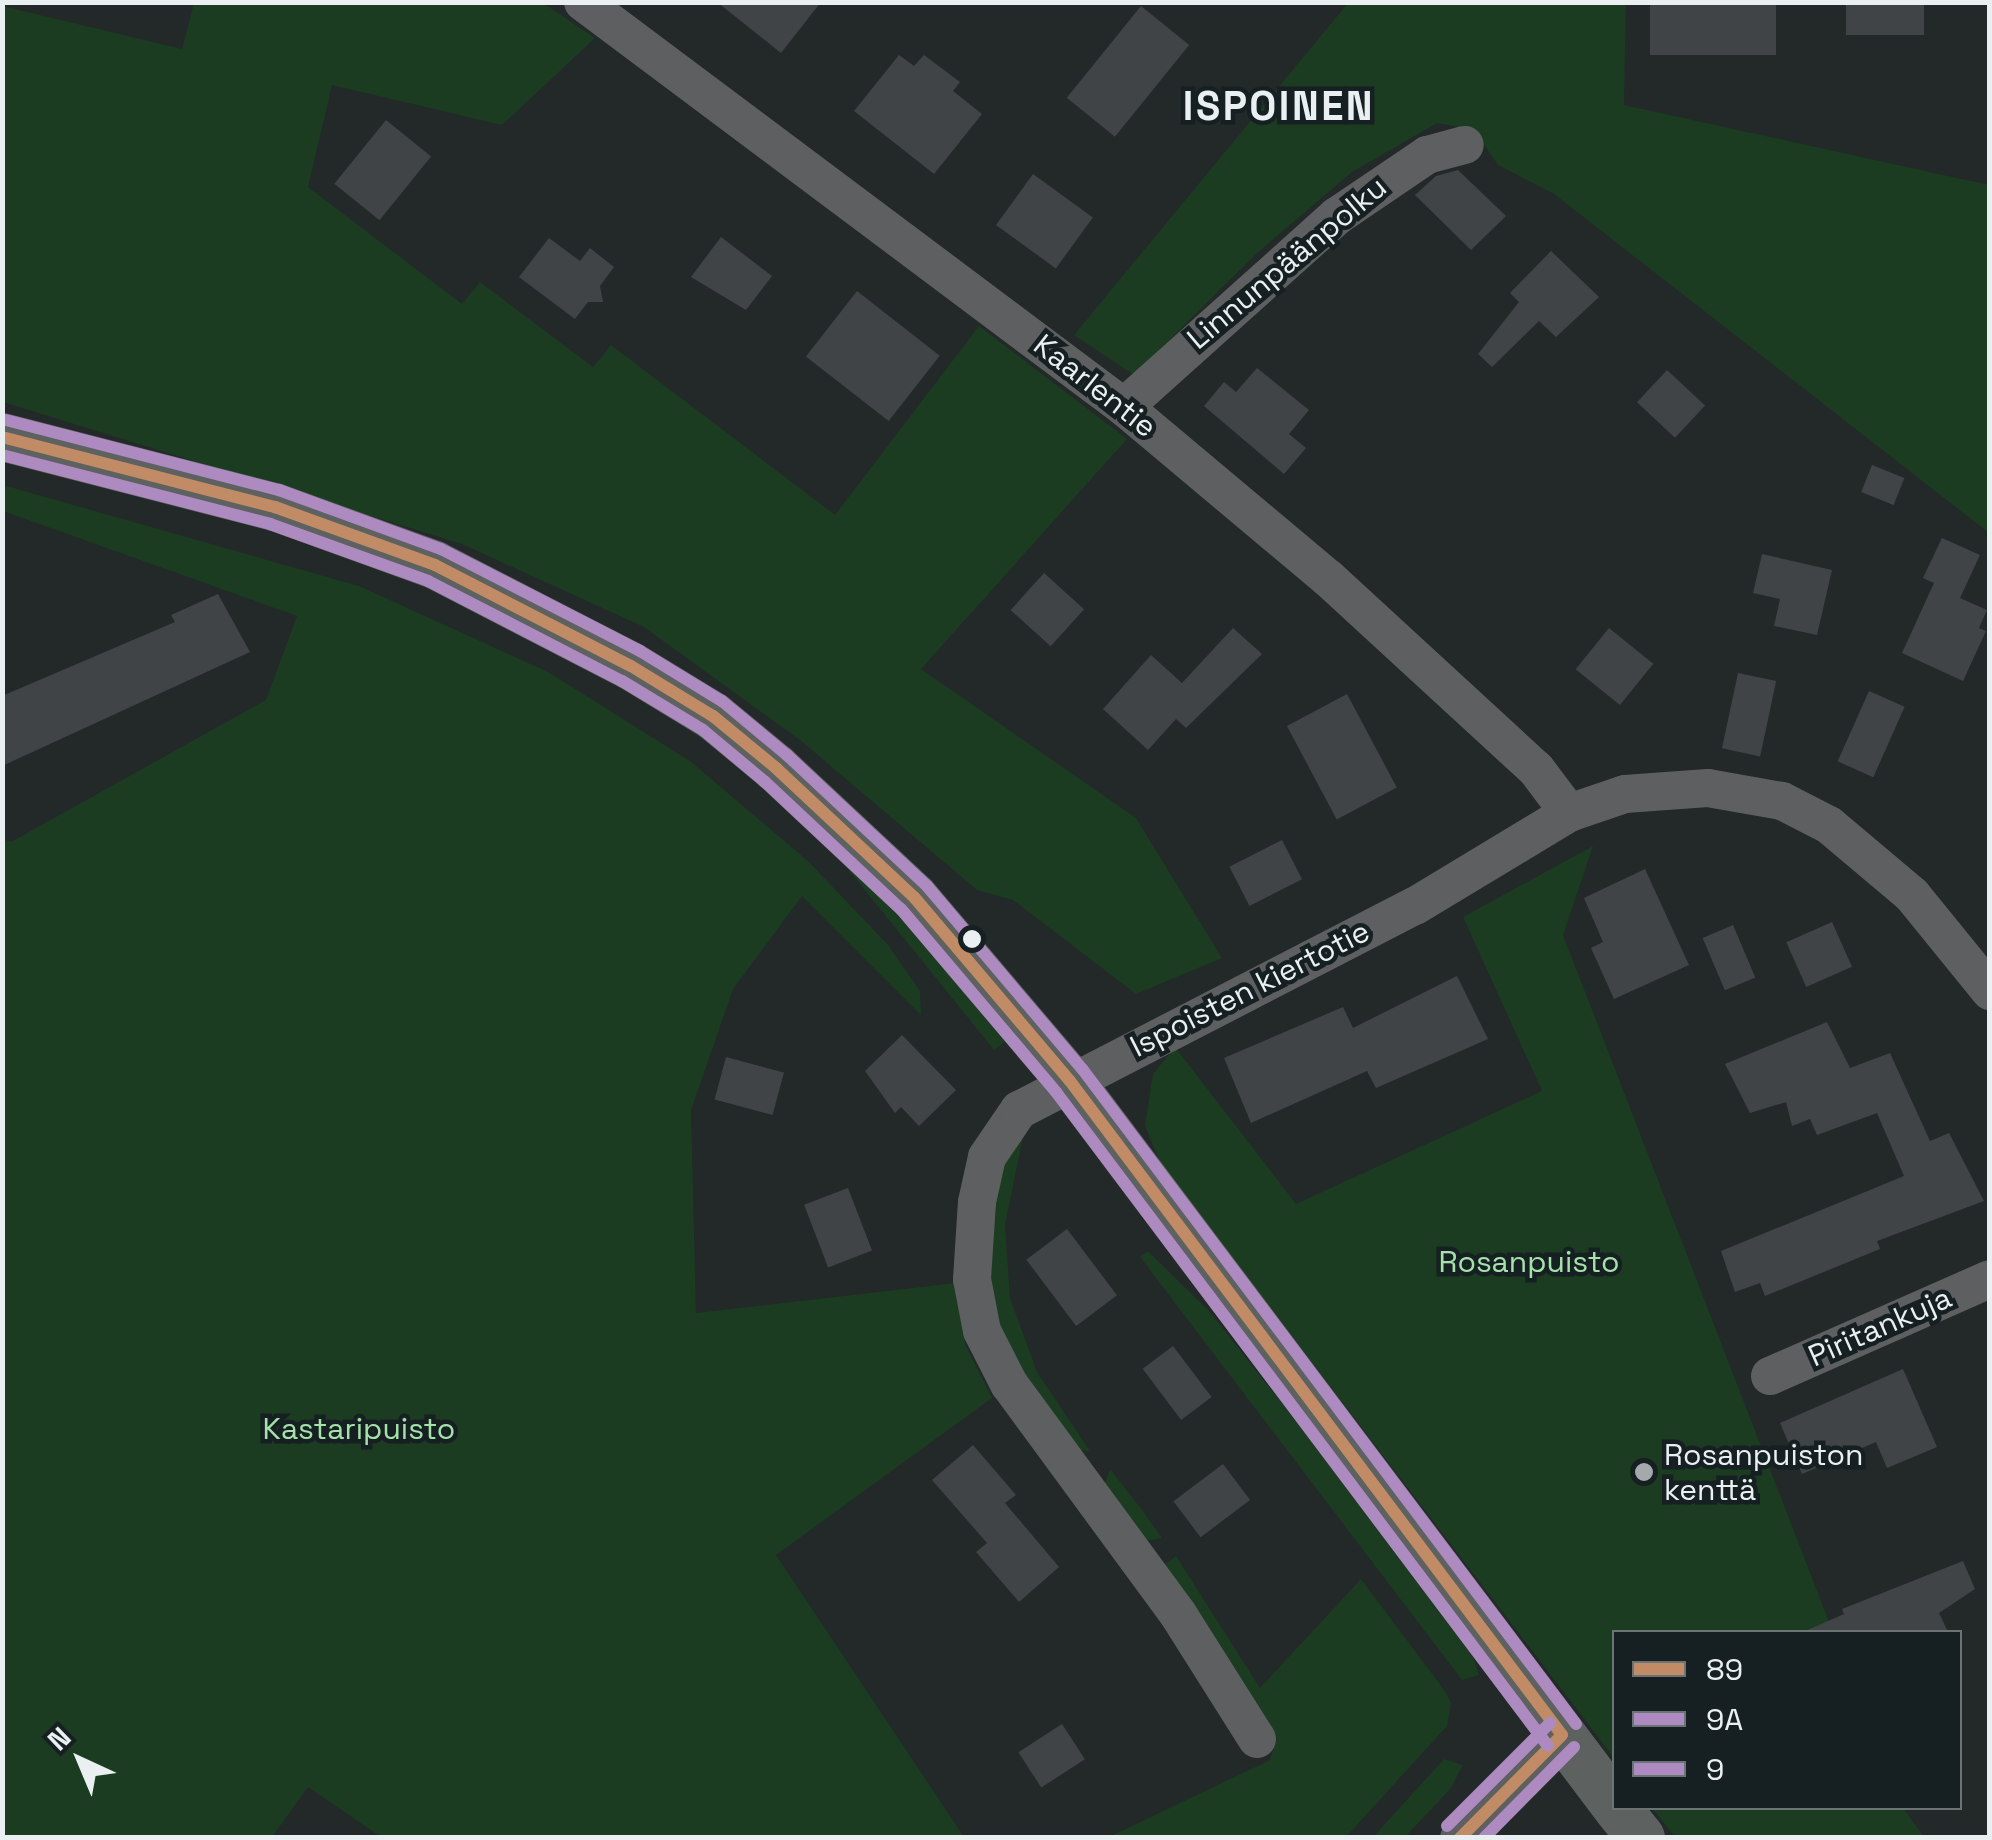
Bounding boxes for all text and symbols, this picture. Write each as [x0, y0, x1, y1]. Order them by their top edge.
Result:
district label: ISPOINEN [1183, 83, 1375, 131]
street label: Linnunpäänpolku [1180, 169, 1394, 357]
street label: Kaarlentie [1026, 327, 1164, 445]
street label: Ispoisten kiertotie [1124, 913, 1376, 1065]
unlabelled marker [962, 929, 982, 949]
park label: Rosanpuisto [1438, 1244, 1620, 1280]
street label: Piritankuja [1803, 1280, 1957, 1374]
park label: Kastaripuisto [263, 1411, 455, 1447]
place label: Rosanpuiston kenttä [1664, 1437, 1863, 1508]
marker: Rosanpuiston kenttä [1633, 1461, 1655, 1483]
legend [1612, 1630, 1962, 1810]
text: 89 [1706, 1650, 1743, 1689]
text: 9A [1706, 1700, 1743, 1739]
north arrow [30, 1710, 130, 1810]
text: N [40, 1719, 78, 1758]
text: 9 [1706, 1750, 1724, 1789]

